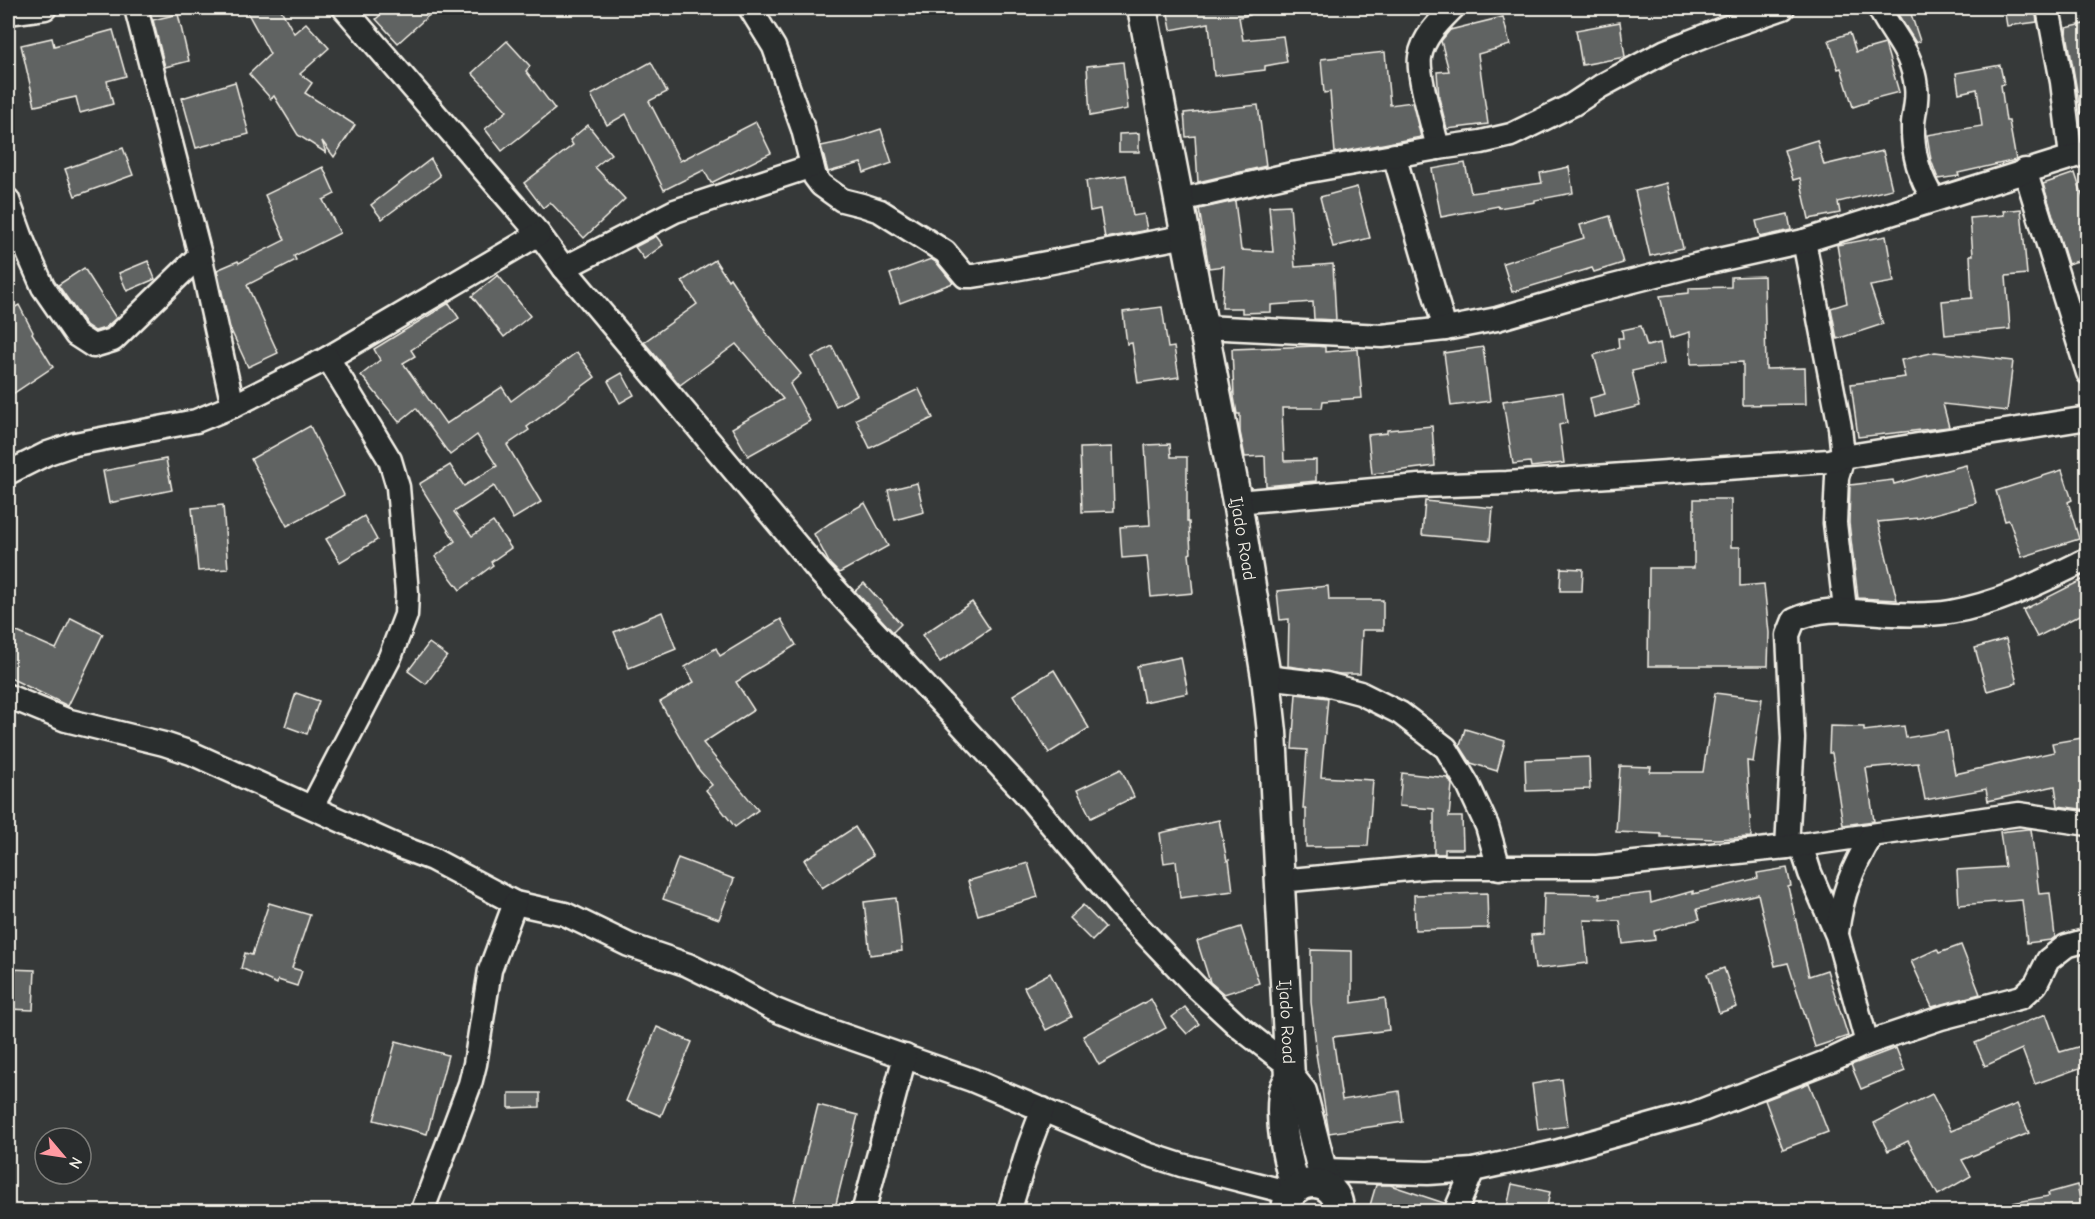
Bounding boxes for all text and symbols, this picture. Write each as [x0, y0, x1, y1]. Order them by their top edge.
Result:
street label: Ijado Road [1226, 495, 1260, 582]
street label: Ijado Road [1274, 979, 1300, 1065]
north arrow [33, 1126, 93, 1186]
text: N [65, 1154, 86, 1172]

